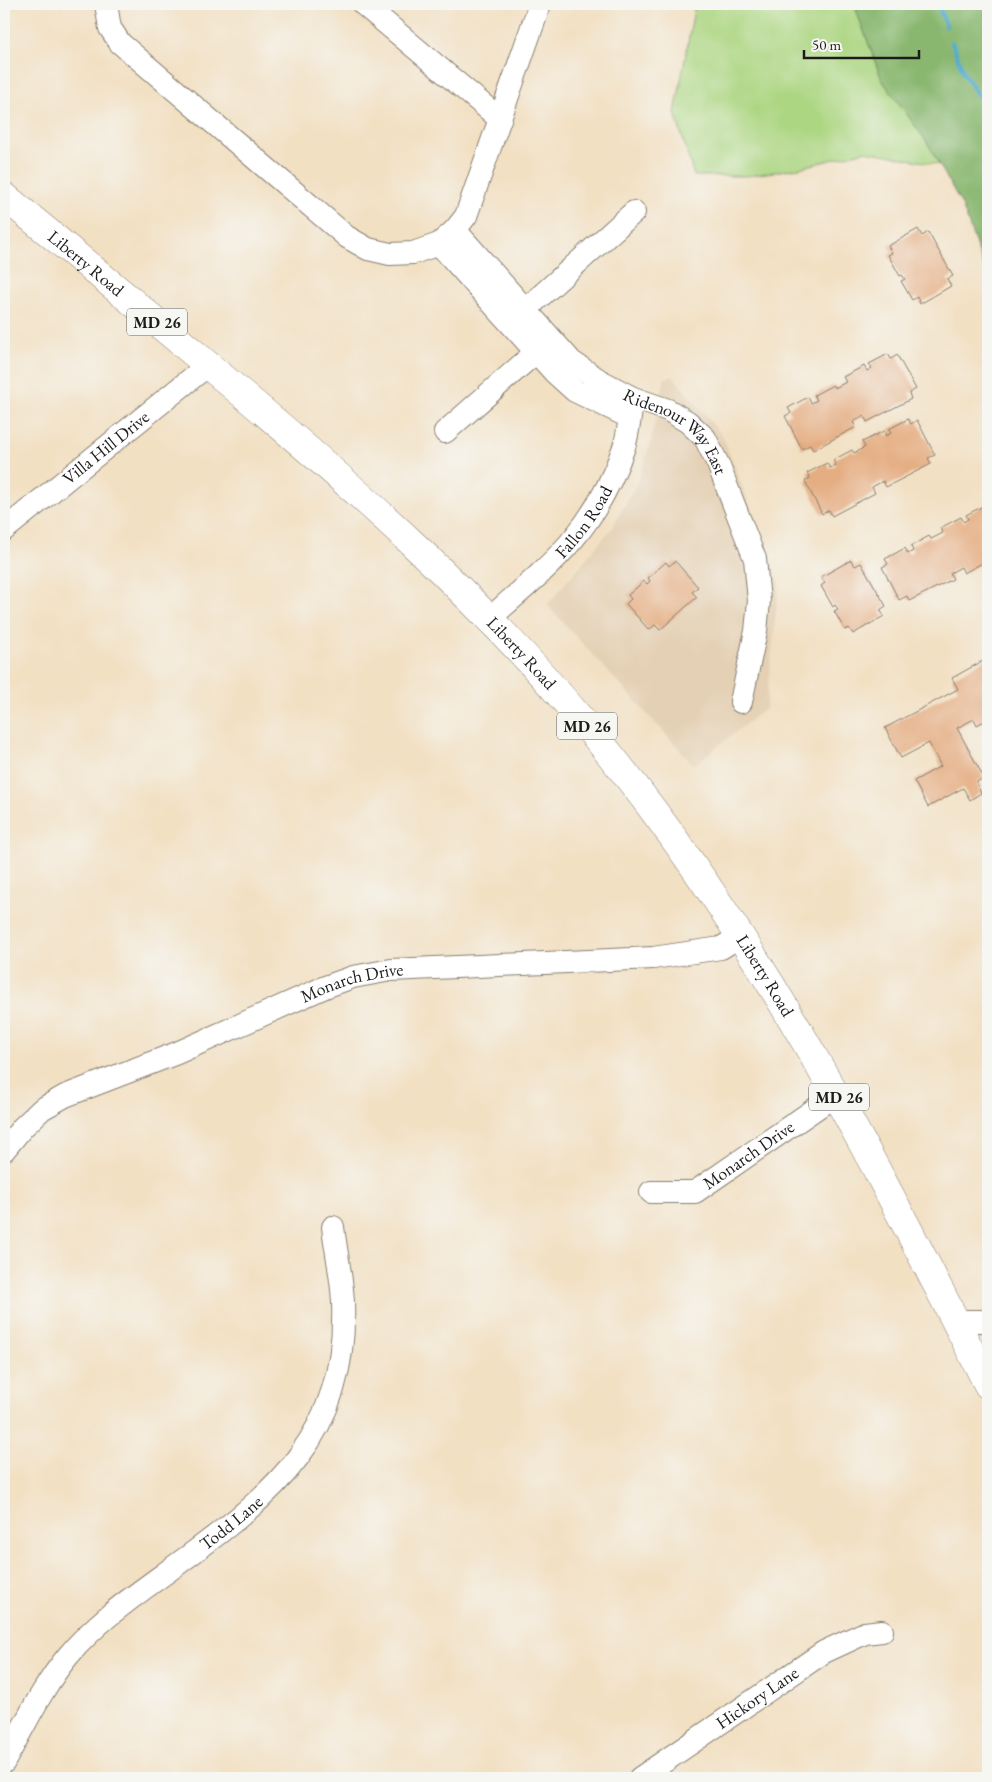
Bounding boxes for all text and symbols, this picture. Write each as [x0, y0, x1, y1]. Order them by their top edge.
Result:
scale bar [804, 28, 920, 60]
text: 50 m [812, 35, 841, 54]
street label: Liberty Road [43, 225, 130, 302]
road number: MD 26 [127, 308, 187, 336]
street label: Ridenour Way East [619, 383, 733, 478]
street label: Villa Hill Drive [57, 405, 154, 489]
street label: Fallon Road [550, 481, 618, 563]
street label: Liberty Road [482, 611, 562, 695]
road number: MD 26 [557, 712, 617, 739]
street label: Liberty Road [732, 930, 800, 1021]
street label: Monarch Drive [297, 957, 404, 1007]
road number: MD 26 [809, 1084, 869, 1110]
street label: Monarch Drive [698, 1115, 798, 1194]
street label: Todd Lane [195, 1490, 267, 1555]
street label: Hickory Lane [711, 1661, 803, 1734]

